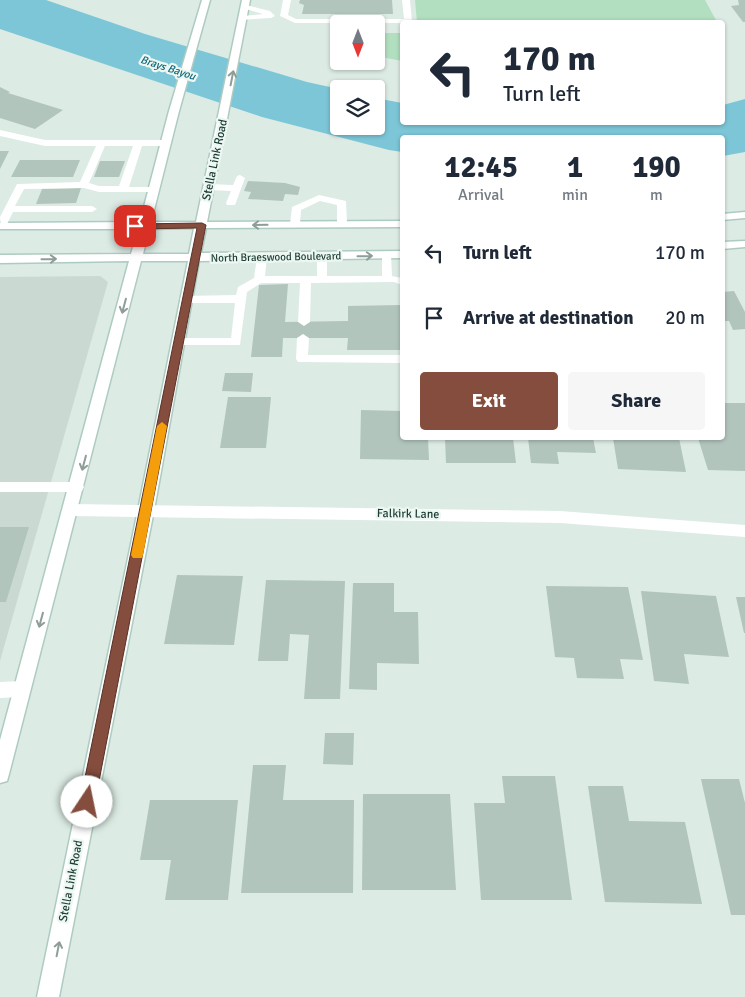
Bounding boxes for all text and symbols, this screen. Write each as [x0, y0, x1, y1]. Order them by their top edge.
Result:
north arrow [330, 15, 385, 70]
map controls [330, 15, 385, 135]
text: 170 m [503, 37, 596, 80]
icon: left [420, 40, 485, 105]
water label: Brays Bayou [139, 53, 198, 83]
one-way arrow [227, 70, 237, 86]
button: layers [330, 80, 385, 135]
text: Turn left [503, 80, 581, 107]
street label: Stella Link Road [199, 118, 231, 202]
text: 12:45 [444, 149, 518, 186]
text: 1 [567, 149, 583, 186]
text: 190 [632, 149, 681, 186]
text: Arrival [458, 185, 504, 205]
text: min [562, 185, 588, 205]
text: m [650, 185, 663, 205]
pin [114, 205, 156, 247]
icon: arrive [121, 212, 149, 240]
one-way arrow [252, 220, 268, 230]
icon: left [420, 239, 448, 267]
text: Turn left [463, 241, 532, 265]
text: 170 m [655, 241, 705, 265]
street label: North Braeswood Boulevard [211, 249, 342, 265]
one-way arrow [356, 251, 373, 261]
one-way arrow [40, 254, 56, 264]
one-way arrow [119, 298, 129, 314]
icon: arrive [420, 304, 448, 332]
text: Arrive at destination [463, 306, 634, 330]
text: 20 m [665, 306, 705, 330]
button: Exit [420, 372, 558, 430]
button: Share [568, 372, 705, 430]
one-way arrow [78, 455, 88, 471]
street label: Falkirk Lane [377, 506, 439, 522]
one-way arrow [36, 612, 46, 628]
position arrow [60, 775, 112, 827]
street label: Stella Link Road [56, 839, 86, 923]
one-way arrow [53, 942, 63, 958]

